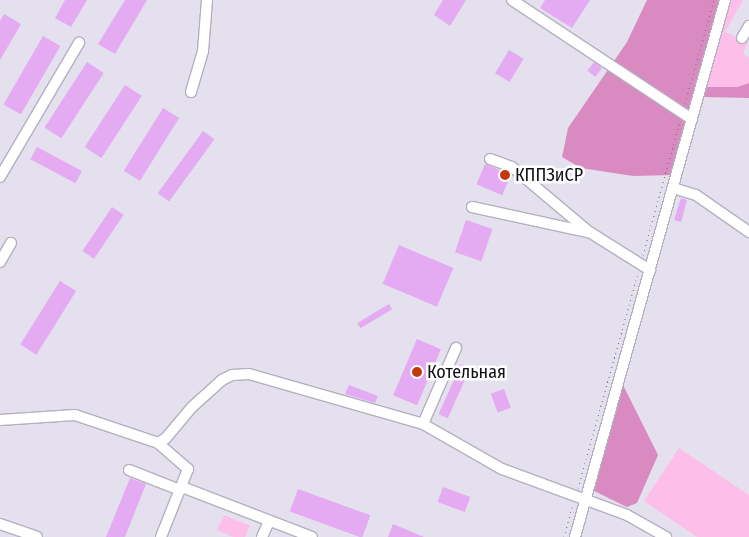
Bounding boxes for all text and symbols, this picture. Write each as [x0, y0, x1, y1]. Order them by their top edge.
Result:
place label: КППЗиСР [515, 164, 583, 186]
marker: КППЗиСР [499, 169, 511, 181]
place label: Котельная [427, 361, 506, 383]
marker: Котельная [411, 366, 423, 378]

